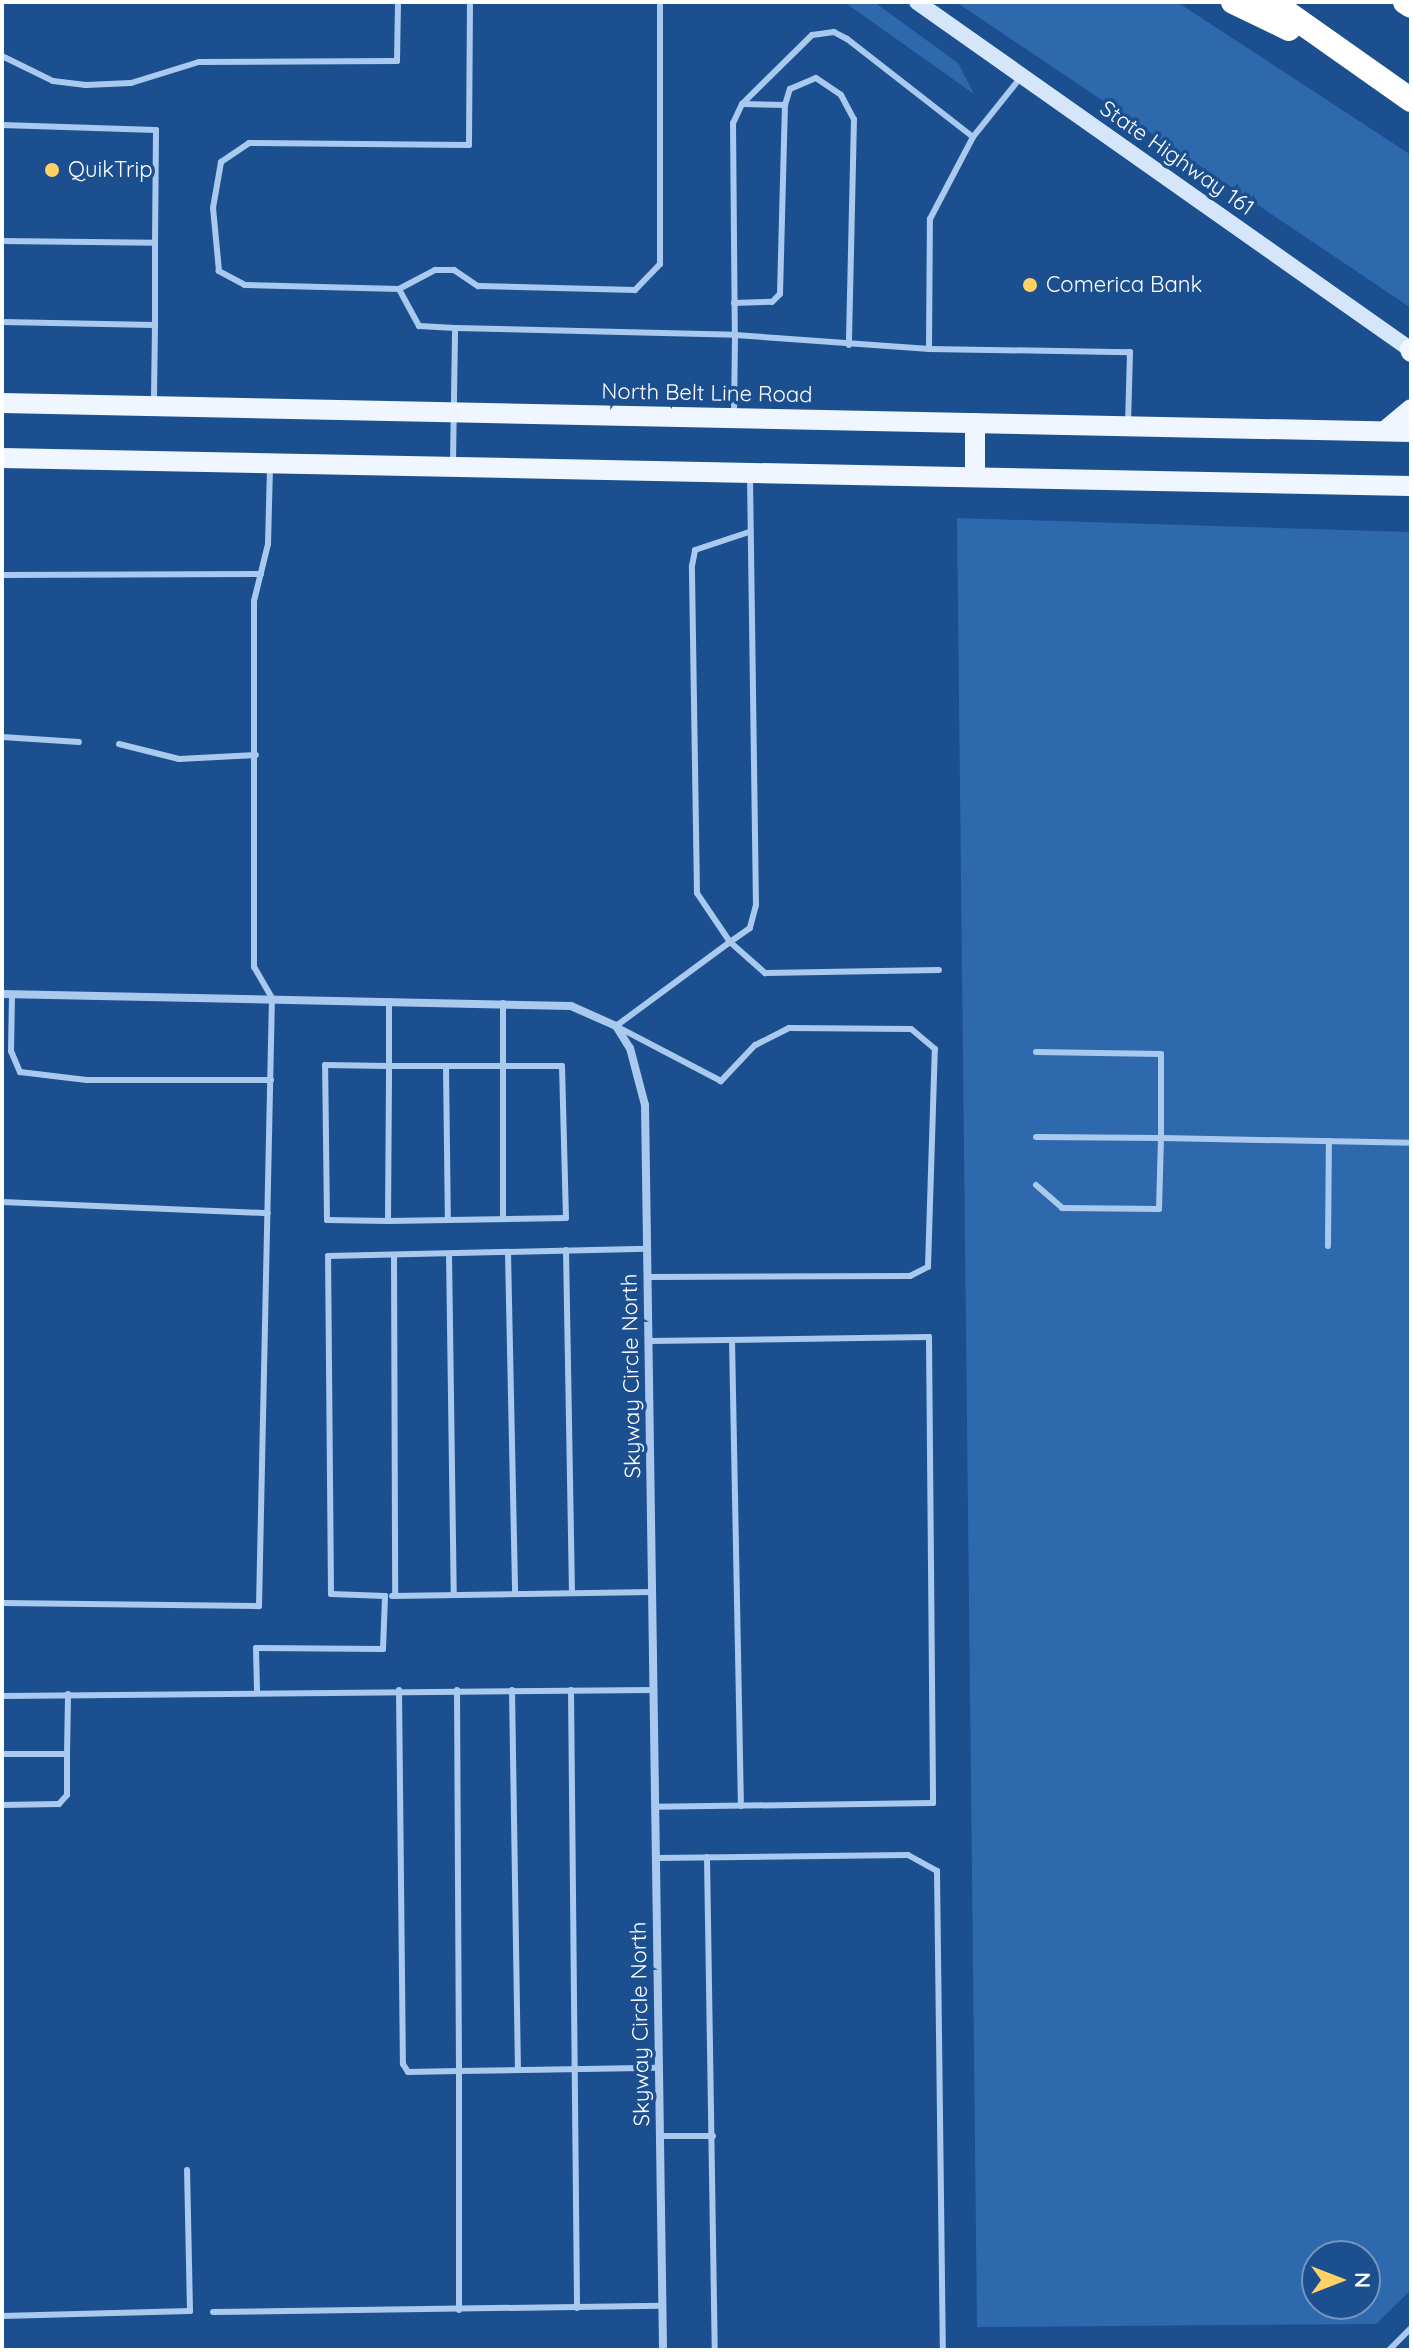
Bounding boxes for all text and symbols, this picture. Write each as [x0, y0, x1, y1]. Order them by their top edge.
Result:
street label: State Highway 161 [1095, 95, 1259, 221]
place label: QuikTrip [68, 157, 153, 183]
marker: QuikTrip [43, 161, 61, 179]
place label: Comerica Bank [1046, 272, 1202, 298]
marker: Comerica Bank [1021, 276, 1039, 294]
street label: North Belt Line Road [601, 378, 813, 408]
street label: Skyway Circle North [616, 1274, 646, 1478]
street label: Skyway Circle North [625, 1922, 655, 2126]
north arrow [1301, 2240, 1381, 2320]
text: N [1349, 2272, 1377, 2288]

